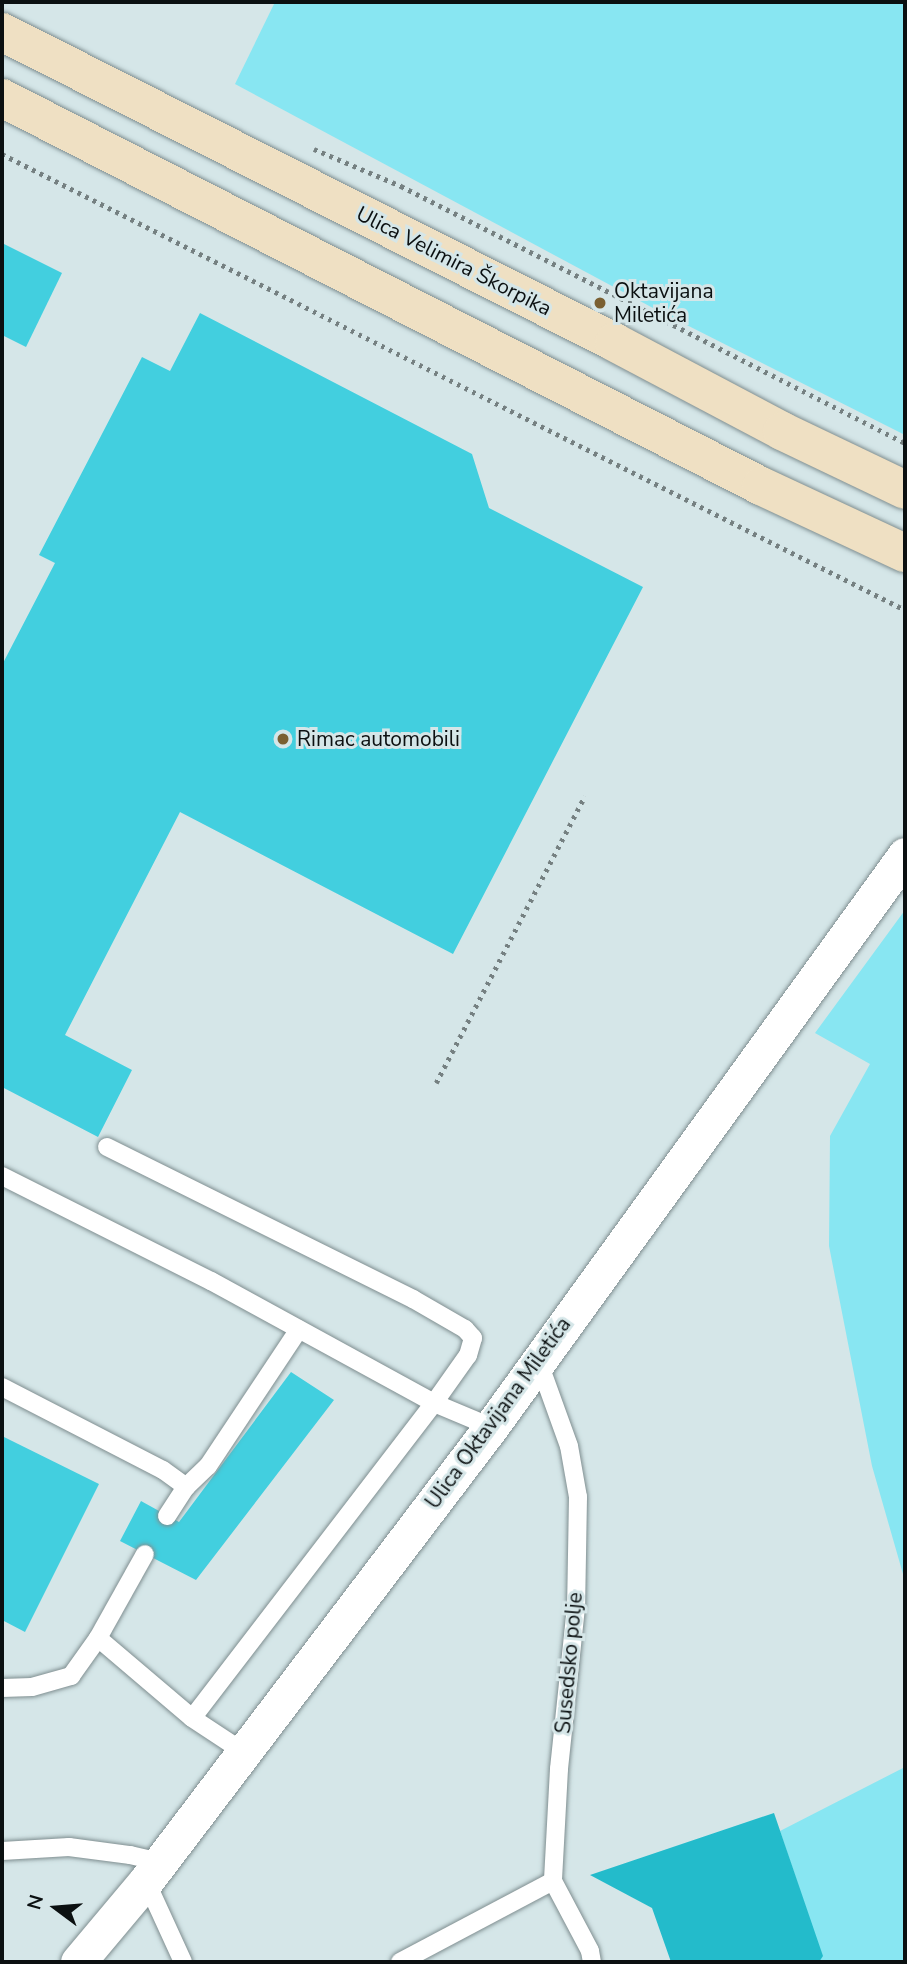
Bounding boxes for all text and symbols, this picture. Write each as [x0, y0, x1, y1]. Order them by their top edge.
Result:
street label: Ulica Velimira Škorpika [352, 201, 556, 321]
place label: Oktavijana Miletića [614, 278, 714, 328]
marker: Oktavijana Miletića [592, 295, 608, 311]
place label: Rimac automobili [297, 726, 460, 752]
marker: Rimac automobili [275, 731, 291, 747]
street label: Ulica Oktavijana Miletića [420, 1312, 576, 1514]
street label: Susedsko polje [550, 1591, 588, 1735]
north arrow [21, 1873, 91, 1943]
text: N [21, 1892, 50, 1913]

